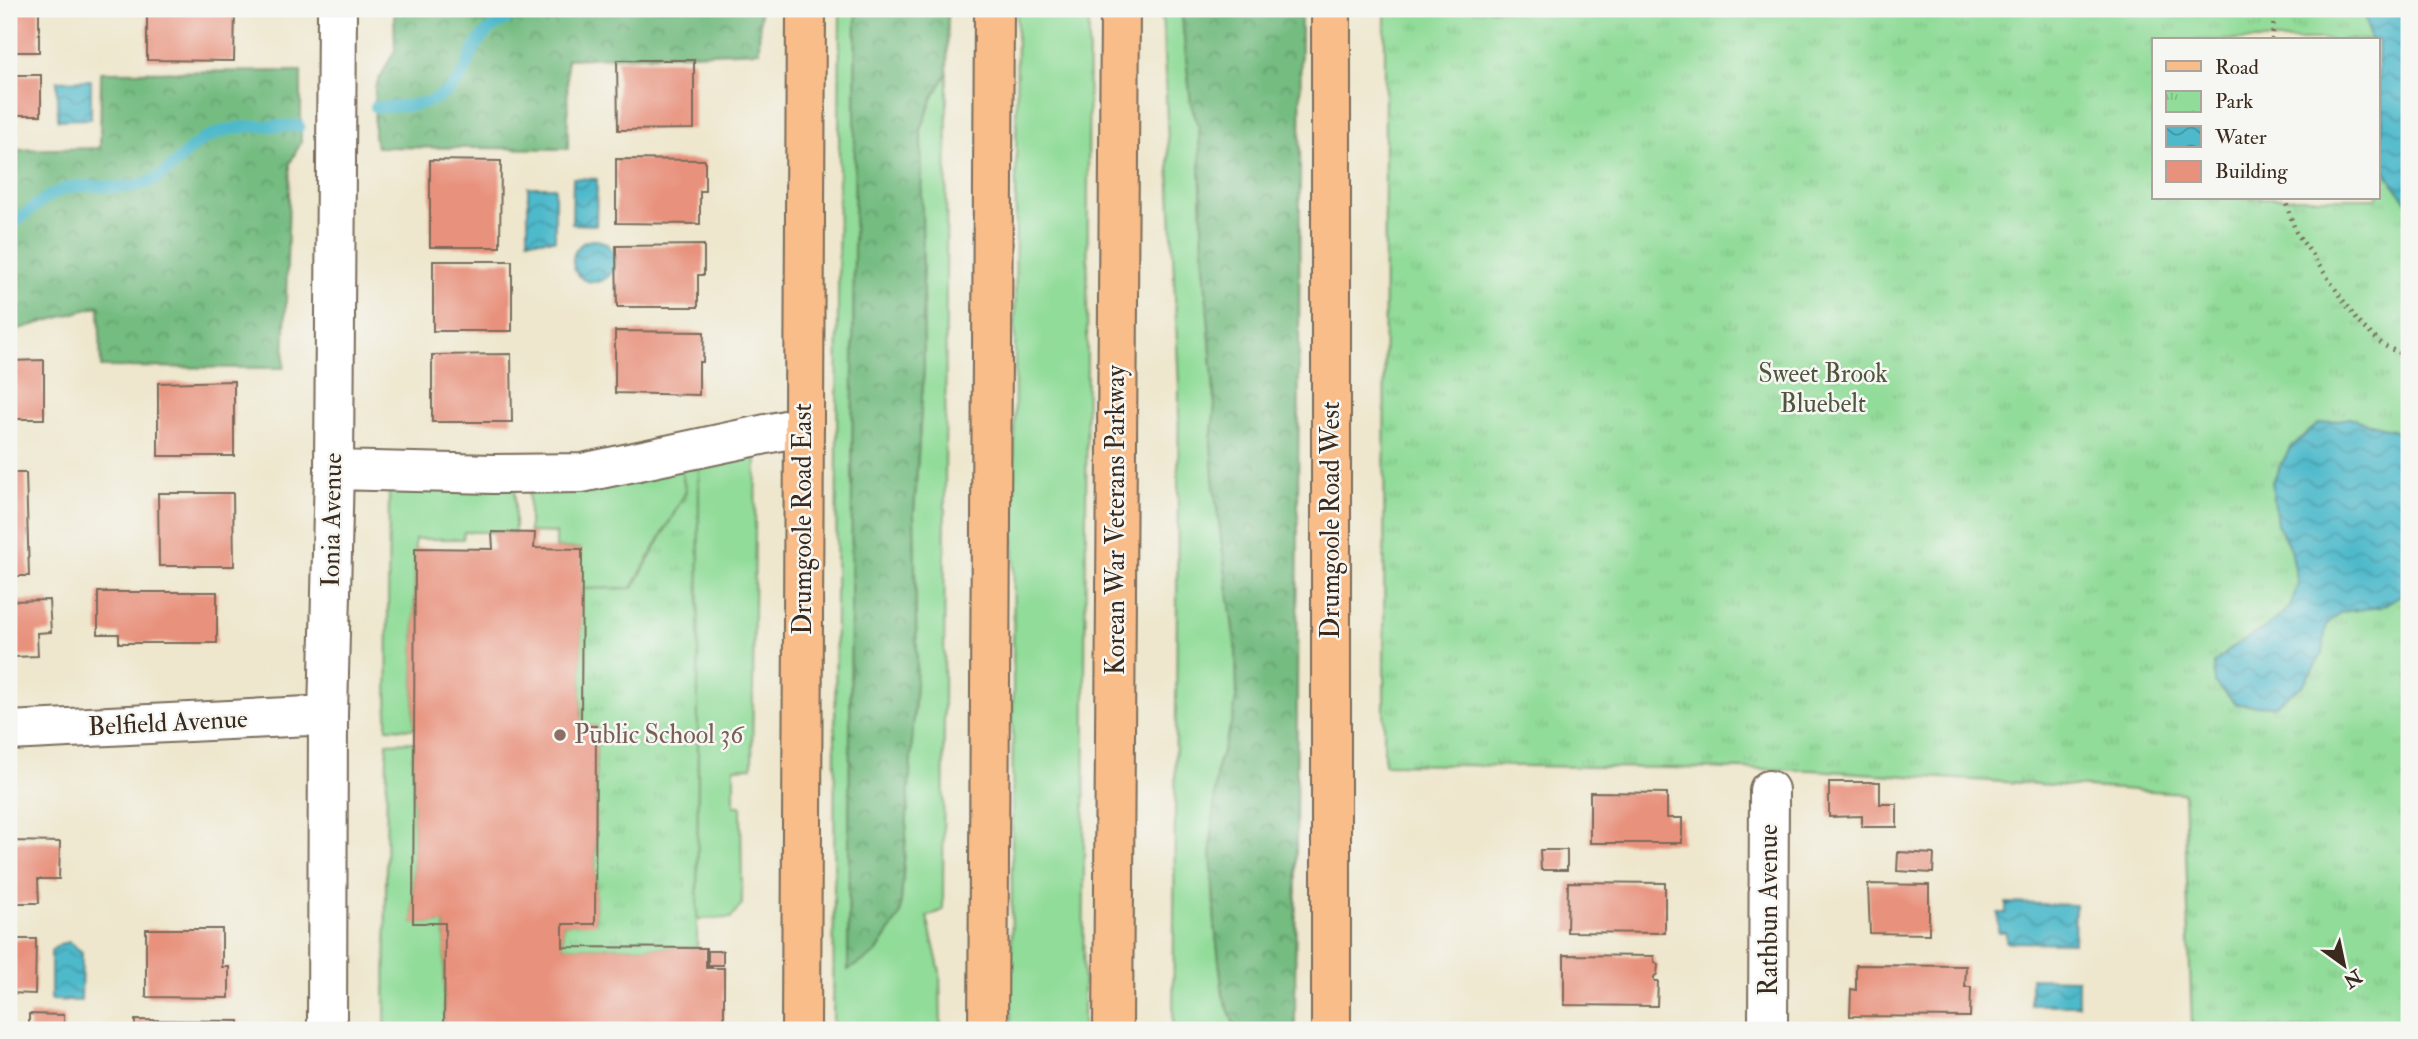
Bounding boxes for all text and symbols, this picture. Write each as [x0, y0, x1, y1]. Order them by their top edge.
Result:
legend [2152, 38, 2380, 200]
text: Road [2215, 54, 2260, 81]
text: Park [2215, 88, 2253, 115]
text: Water [2214, 124, 2267, 151]
text: Building [2215, 158, 2288, 185]
park label: Sweet Brook Bluebelt [1758, 358, 1888, 420]
street label: Korean War Veterans Parkway [1100, 365, 1132, 675]
street label: Drumgoole Road West [1315, 401, 1347, 639]
street label: Drumgoole Road East [787, 403, 819, 635]
street label: Ionia Avenue [315, 452, 349, 587]
street label: Belfield Avenue [87, 703, 249, 743]
place label: Public School 36 [574, 719, 745, 751]
marker: Public School 36 [552, 727, 568, 743]
street label: Rathbun Avenue [1753, 824, 1785, 996]
north arrow [2310, 930, 2380, 1000]
text: N [2338, 963, 2367, 994]

